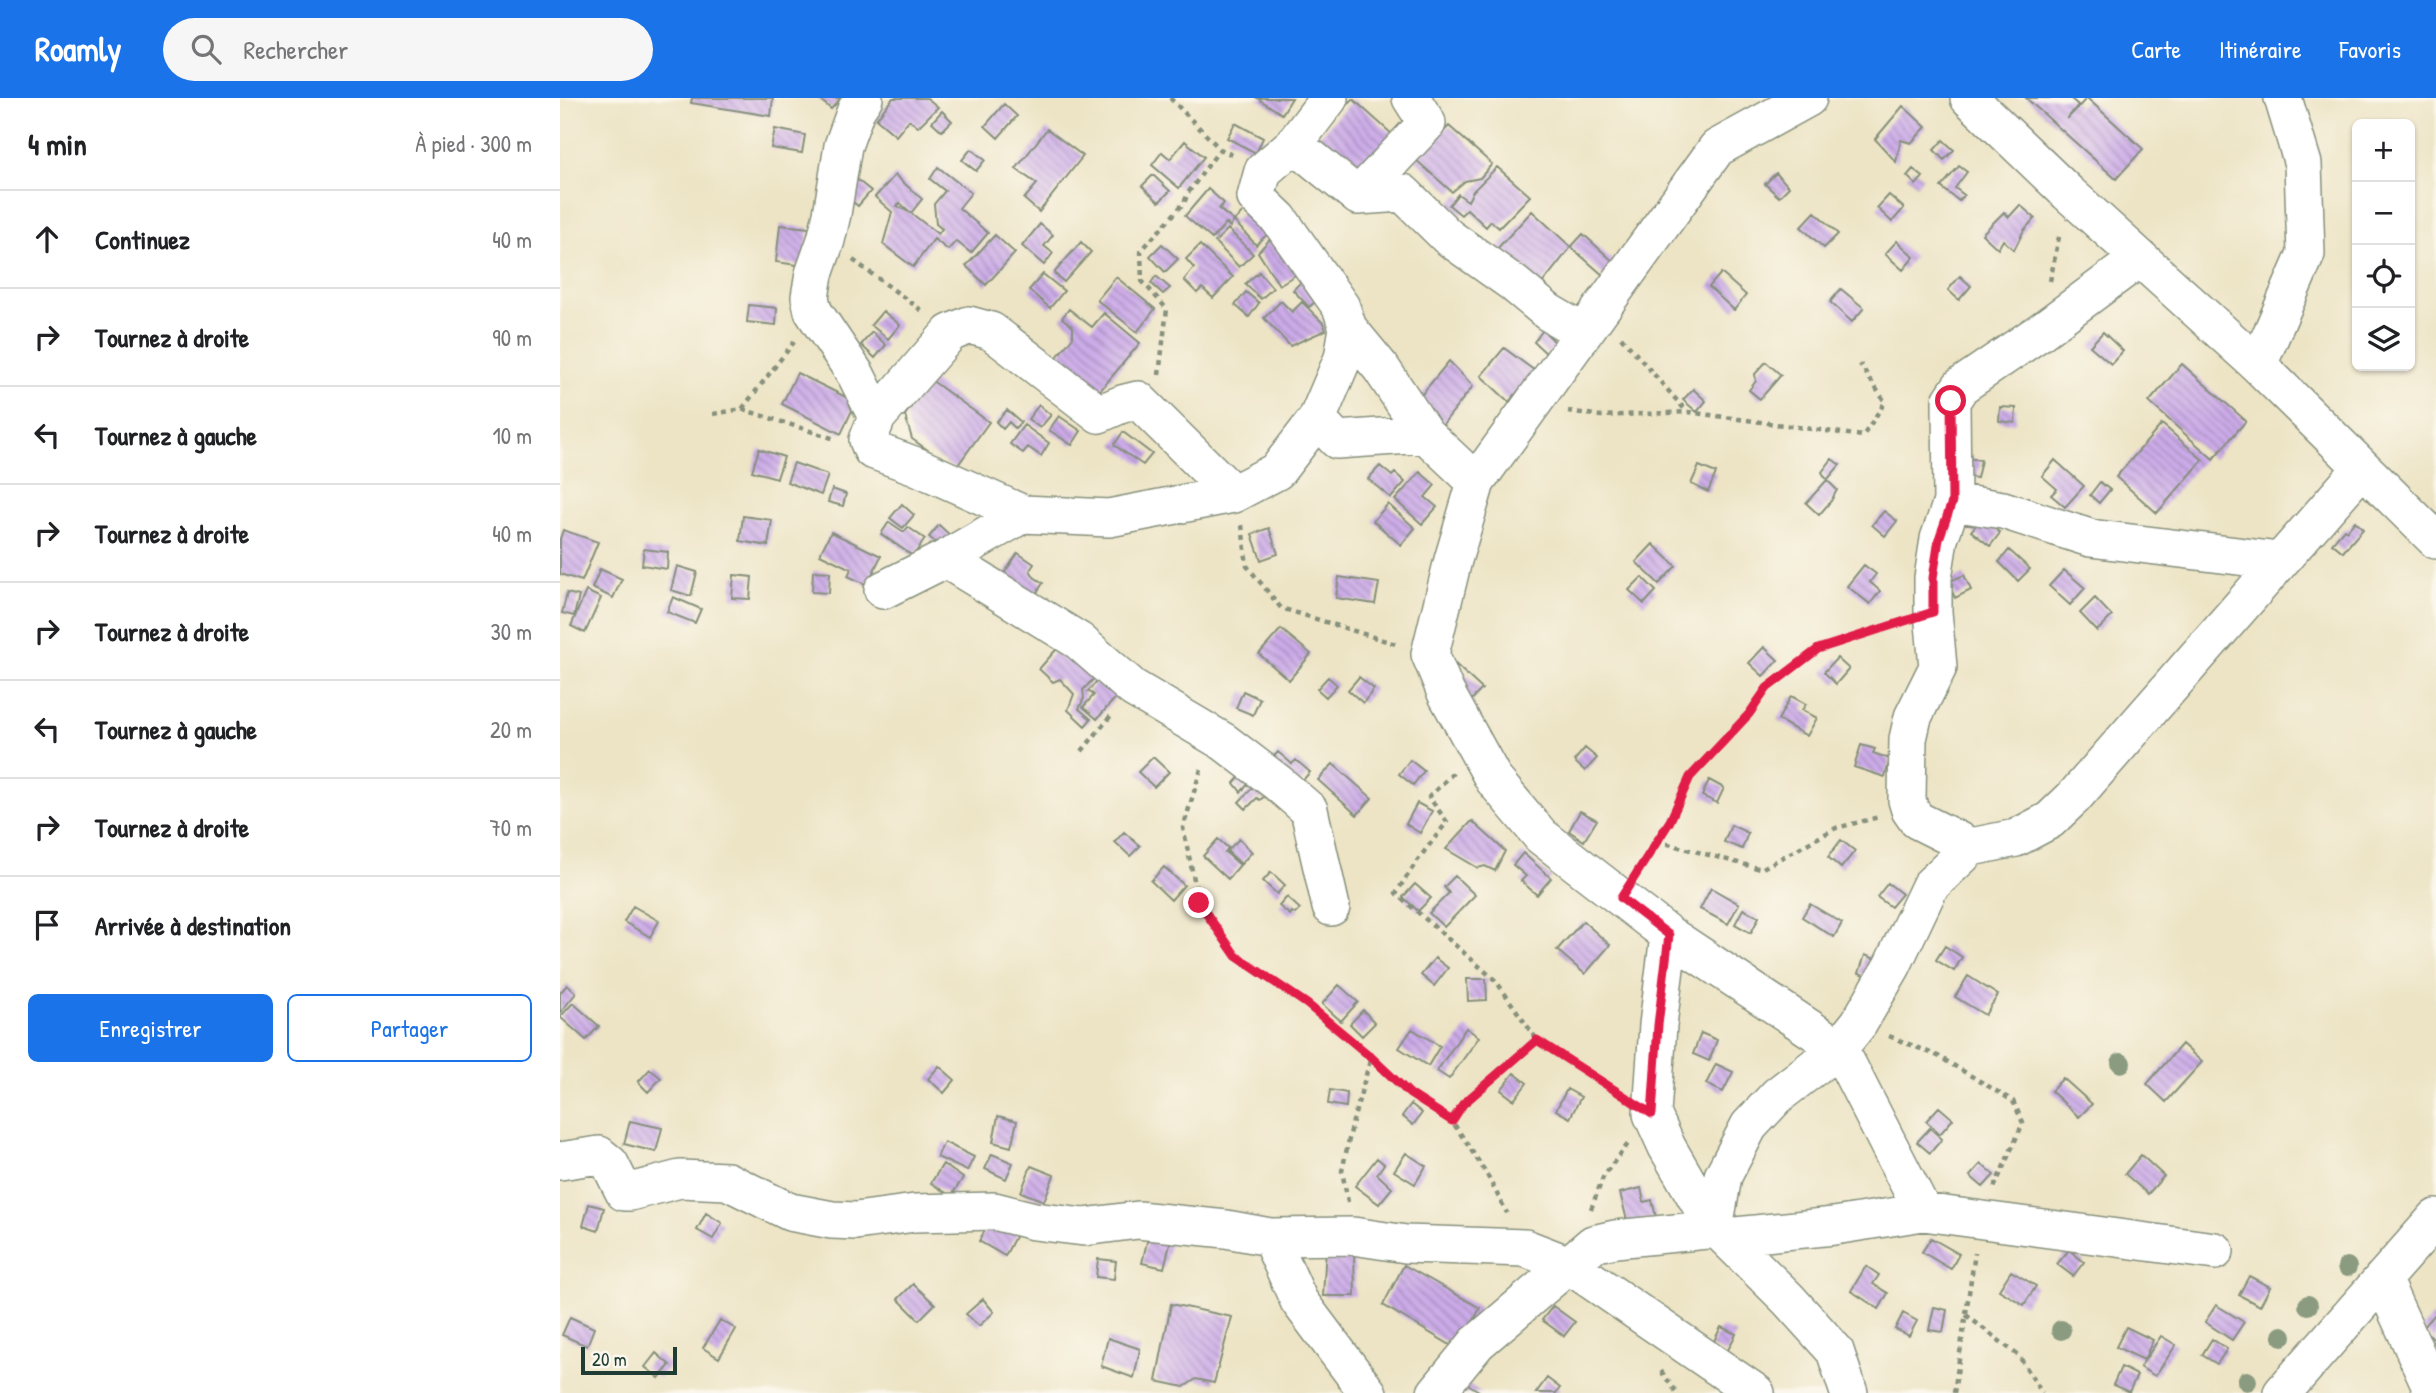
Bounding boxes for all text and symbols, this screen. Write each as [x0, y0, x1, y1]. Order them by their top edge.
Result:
search box [163, 18, 653, 81]
text: Roamly [35, 27, 121, 71]
icon: search [187, 30, 225, 68]
text: Rechercher [243, 32, 348, 67]
text: Carte [2131, 33, 2181, 65]
text: Itinéraire [2219, 33, 2301, 65]
text: Favoris [2339, 33, 2401, 65]
map controls [2352, 119, 2415, 371]
button: + [2352, 119, 2415, 182]
text: 4 min [28, 124, 87, 164]
text: À pied · 300 m [415, 128, 532, 159]
button: − [2352, 182, 2415, 245]
icon: ahead [28, 220, 66, 258]
text: Continuez [95, 222, 190, 257]
text: 40 m [492, 224, 532, 255]
button: locate [2352, 245, 2415, 308]
button: layers [2352, 308, 2415, 371]
icon: right [28, 318, 66, 356]
text: Tournez à droite [95, 320, 249, 355]
text: 90 m [492, 322, 532, 353]
route start [1935, 385, 1966, 416]
icon: left [28, 416, 66, 454]
text: Tournez à gauche [95, 418, 257, 453]
text: 10 m [492, 420, 532, 451]
icon: right [28, 514, 66, 552]
text: Tournez à droite [95, 516, 249, 551]
text: 40 m [492, 518, 532, 549]
icon: right [28, 612, 66, 650]
text: Tournez à droite [95, 614, 249, 649]
text: 30 m [490, 616, 532, 647]
icon: left [28, 710, 66, 748]
text: Tournez à gauche [95, 712, 257, 747]
text: 20 m [490, 714, 532, 745]
icon: right [28, 808, 66, 846]
text: Tournez à droite [95, 810, 249, 845]
text: 70 m [489, 812, 532, 843]
route end [1183, 887, 1214, 918]
icon: arrive [28, 906, 66, 944]
text: Arrivée à destination [95, 908, 291, 943]
button: Enregistrer [28, 994, 273, 1062]
button: Partager [287, 994, 532, 1062]
scale bar [581, 1344, 677, 1376]
text: 20 m [592, 1346, 627, 1372]

